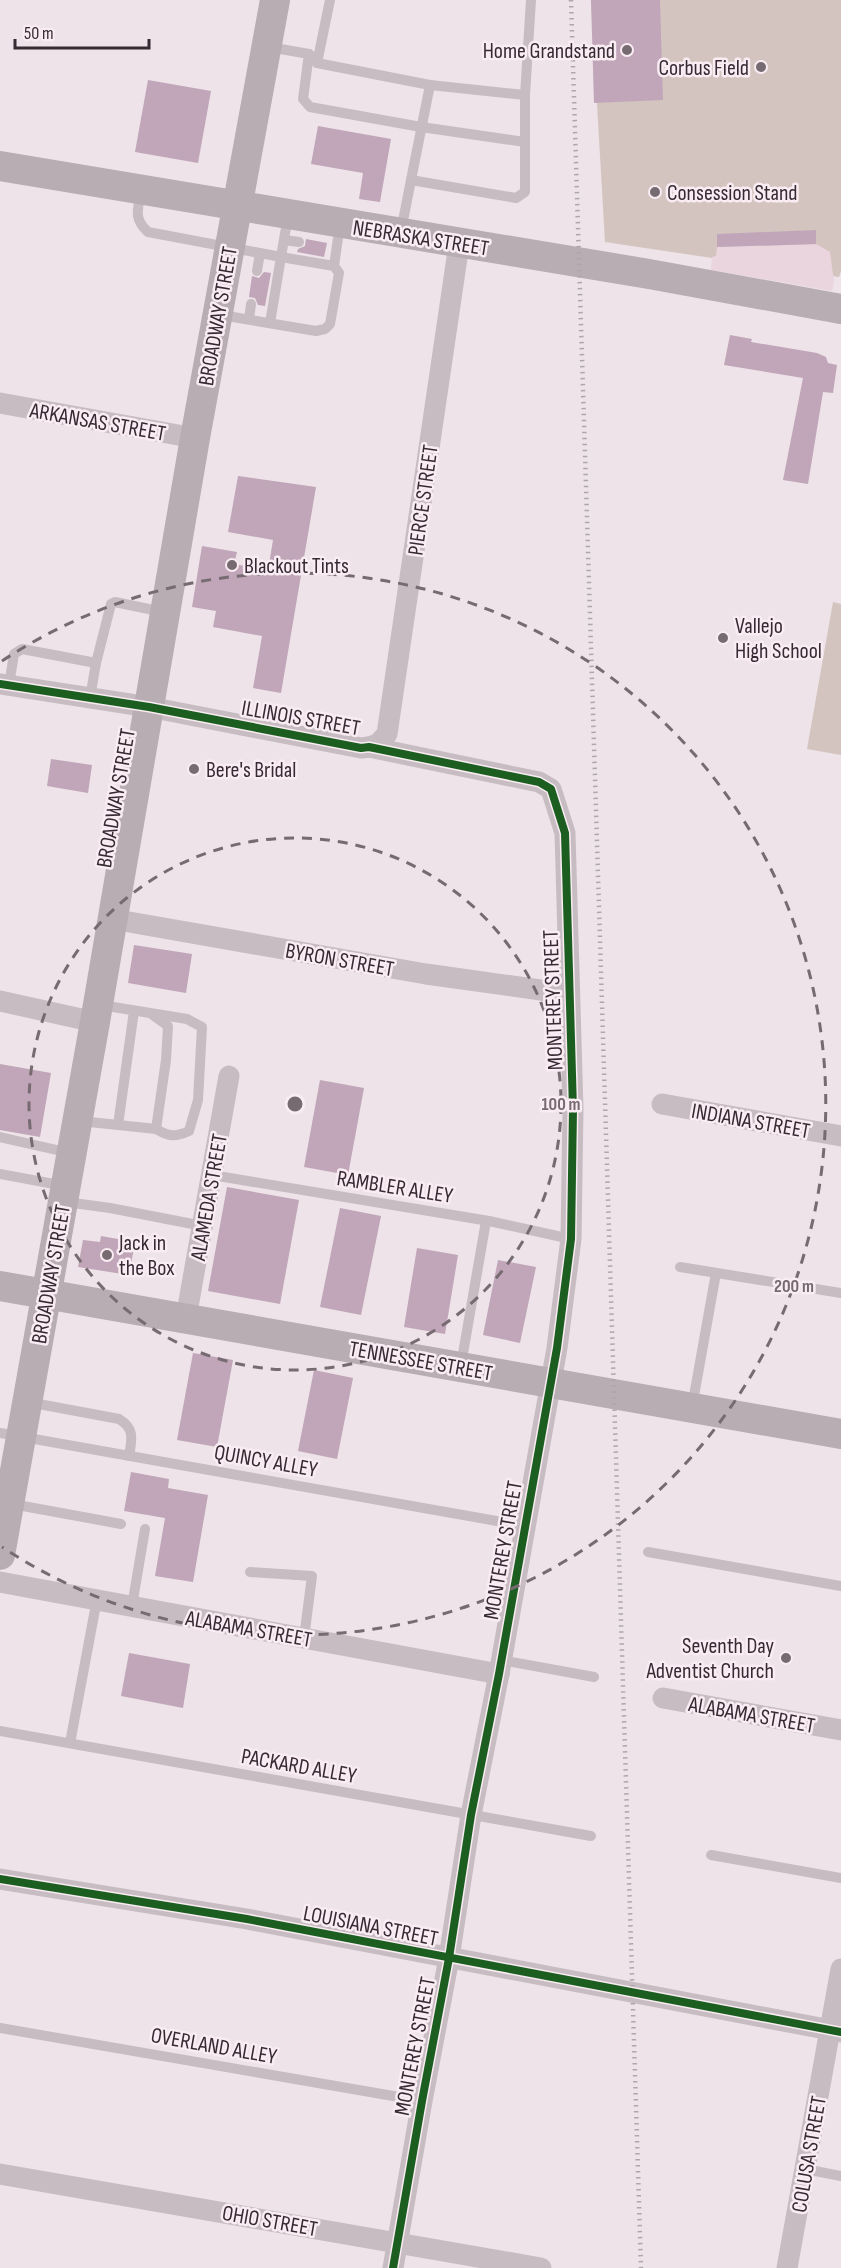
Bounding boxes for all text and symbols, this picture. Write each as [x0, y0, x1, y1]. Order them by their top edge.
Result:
scale bar [15, 12, 148, 50]
text: 50 m [24, 23, 54, 44]
place label: Home Grandstand [483, 38, 615, 65]
marker: Home Grandstand [620, 43, 634, 57]
place label: Corbus Field [658, 55, 749, 82]
marker: Corbus Field [754, 60, 768, 74]
place label: Consession Stand [667, 180, 798, 207]
marker: Consession Stand [648, 185, 662, 199]
street label: NEBRASKA STREET [351, 214, 491, 263]
street label: BROADWAY STREET [193, 244, 244, 388]
street label: ARKANSAS STREET [27, 397, 168, 448]
street label: PIERCE STREET [402, 443, 445, 557]
place label: Blackout Tints [244, 553, 349, 580]
marker: Blackout Tints [225, 558, 239, 572]
place label: Vallejo High School [735, 613, 822, 665]
marker: Vallejo High School [716, 631, 730, 645]
street label: ILLINOIS STREET [239, 695, 362, 742]
street label: BROADWAY STREET [91, 726, 142, 870]
place label: Bere's Bridal [206, 757, 296, 784]
marker: Bere's Bridal [187, 762, 201, 776]
street label: MONTEREY STREET [538, 929, 569, 1071]
street label: BYRON STREET [283, 938, 396, 983]
centre of rings [285, 1094, 305, 1114]
text: 100 m [542, 1094, 581, 1115]
street label: INDIANA STREET [689, 1098, 812, 1145]
street label: ALAMEDA STREET [185, 1132, 234, 1264]
street label: RAMBLER ALLEY [335, 1165, 455, 1210]
street label: BROADWAY STREET [26, 1202, 77, 1346]
place label: Jack in the Box [118, 1230, 175, 1282]
marker: Jack in the Box [100, 1248, 114, 1262]
text: 200 m [774, 1276, 814, 1297]
street label: TENNESSEE STREET [347, 1336, 495, 1387]
street label: QUINCY ALLEY [212, 1439, 320, 1484]
street label: MONTEREY STREET [478, 1479, 529, 1622]
street label: ALABAMA STREET [182, 1605, 314, 1654]
place label: Seventh Day Adventist Church [646, 1633, 774, 1685]
marker: Seventh Day Adventist Church [779, 1651, 793, 1665]
street label: ALABAMA STREET [685, 1691, 817, 1740]
street label: PACKARD ALLEY [239, 1743, 358, 1790]
street label: LOUISIANA STREET [301, 1900, 440, 1953]
street label: MONTEREY STREET [389, 1975, 442, 2118]
street label: OVERLAND ALLEY [149, 2022, 279, 2071]
street label: COLUSA STREET [786, 2094, 833, 2215]
street label: OHIO STREET [220, 2200, 320, 2243]

